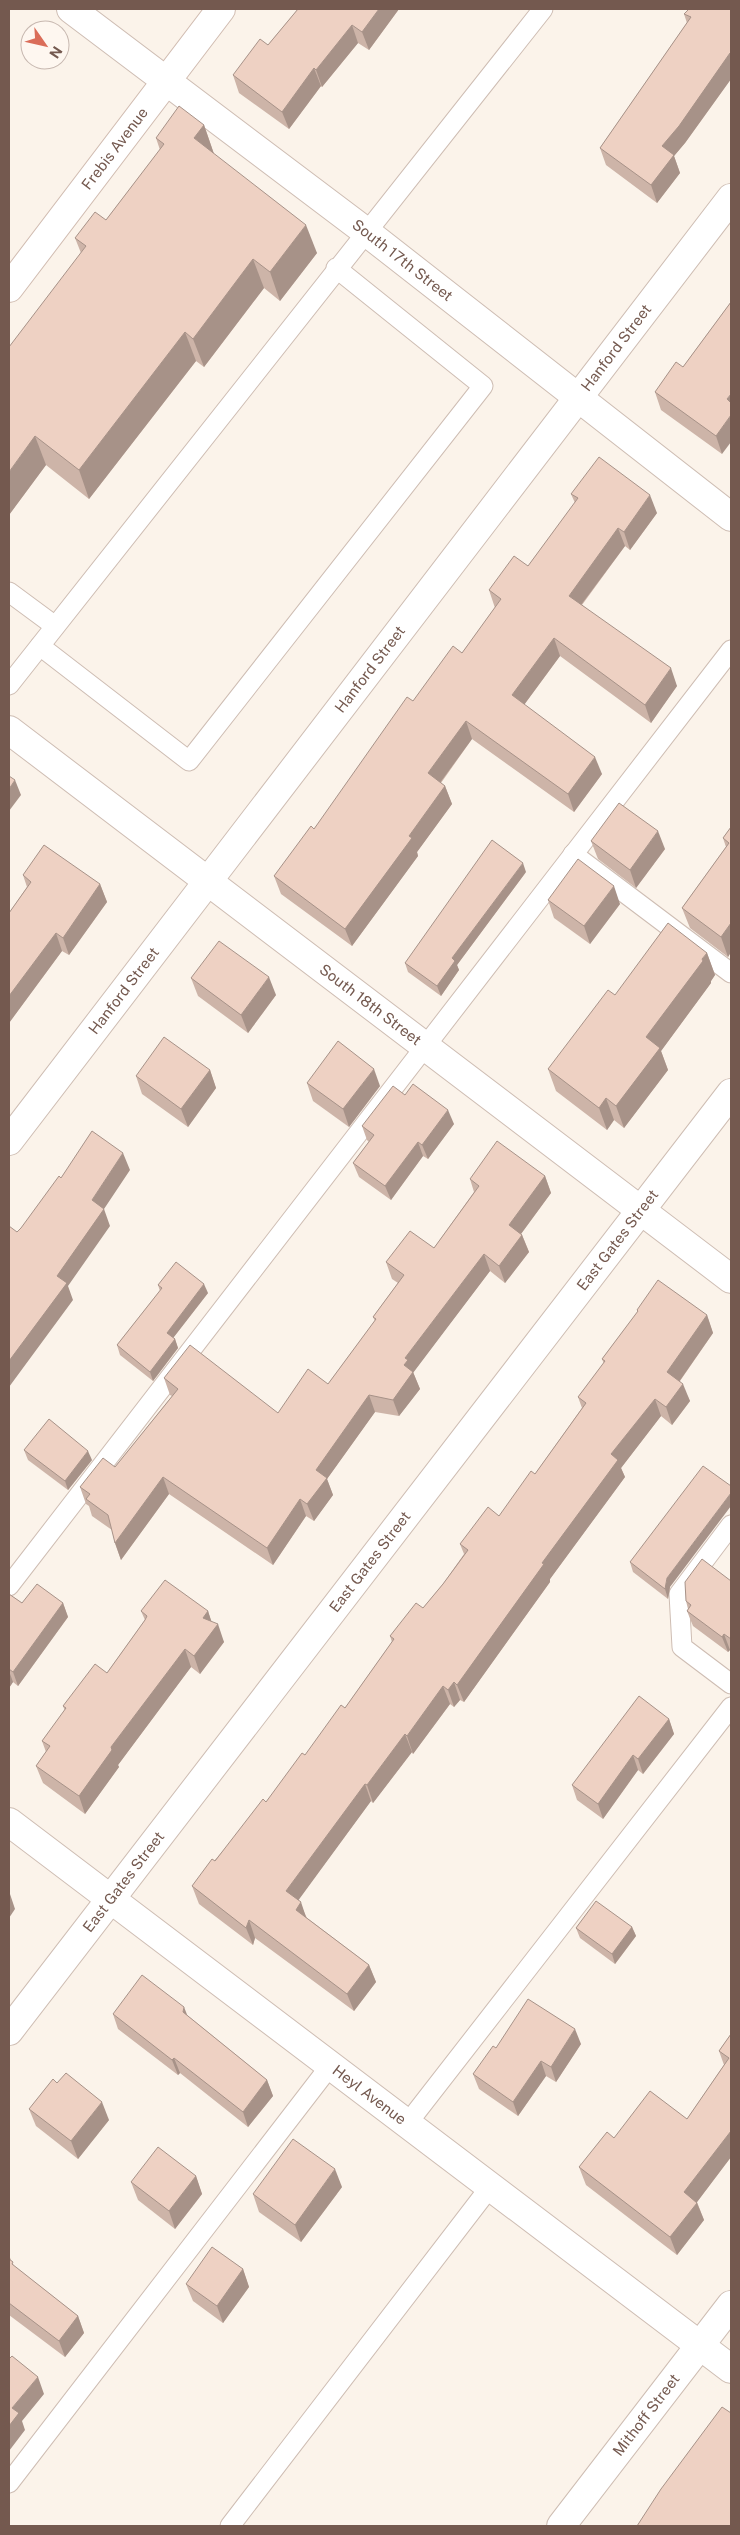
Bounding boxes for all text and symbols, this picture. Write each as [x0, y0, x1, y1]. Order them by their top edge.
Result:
north arrow [20, 20, 70, 70]
text: N [46, 43, 65, 61]
street label: Frebis Avenue [78, 104, 151, 193]
street label: South 17th Street [349, 216, 456, 304]
street label: Hanford Street [577, 301, 655, 394]
street label: Hanford Street [331, 622, 408, 716]
street label: Hanford Street [85, 944, 162, 1037]
street label: South 18th Street [316, 960, 425, 1049]
street label: East Gates Street [573, 1186, 662, 1294]
street label: East Gates Street [326, 1508, 414, 1615]
street label: East Gates Street [79, 1828, 167, 1935]
street label: Heyl Avenue [330, 2061, 410, 2128]
street label: Mithoff Street [609, 2370, 683, 2459]

